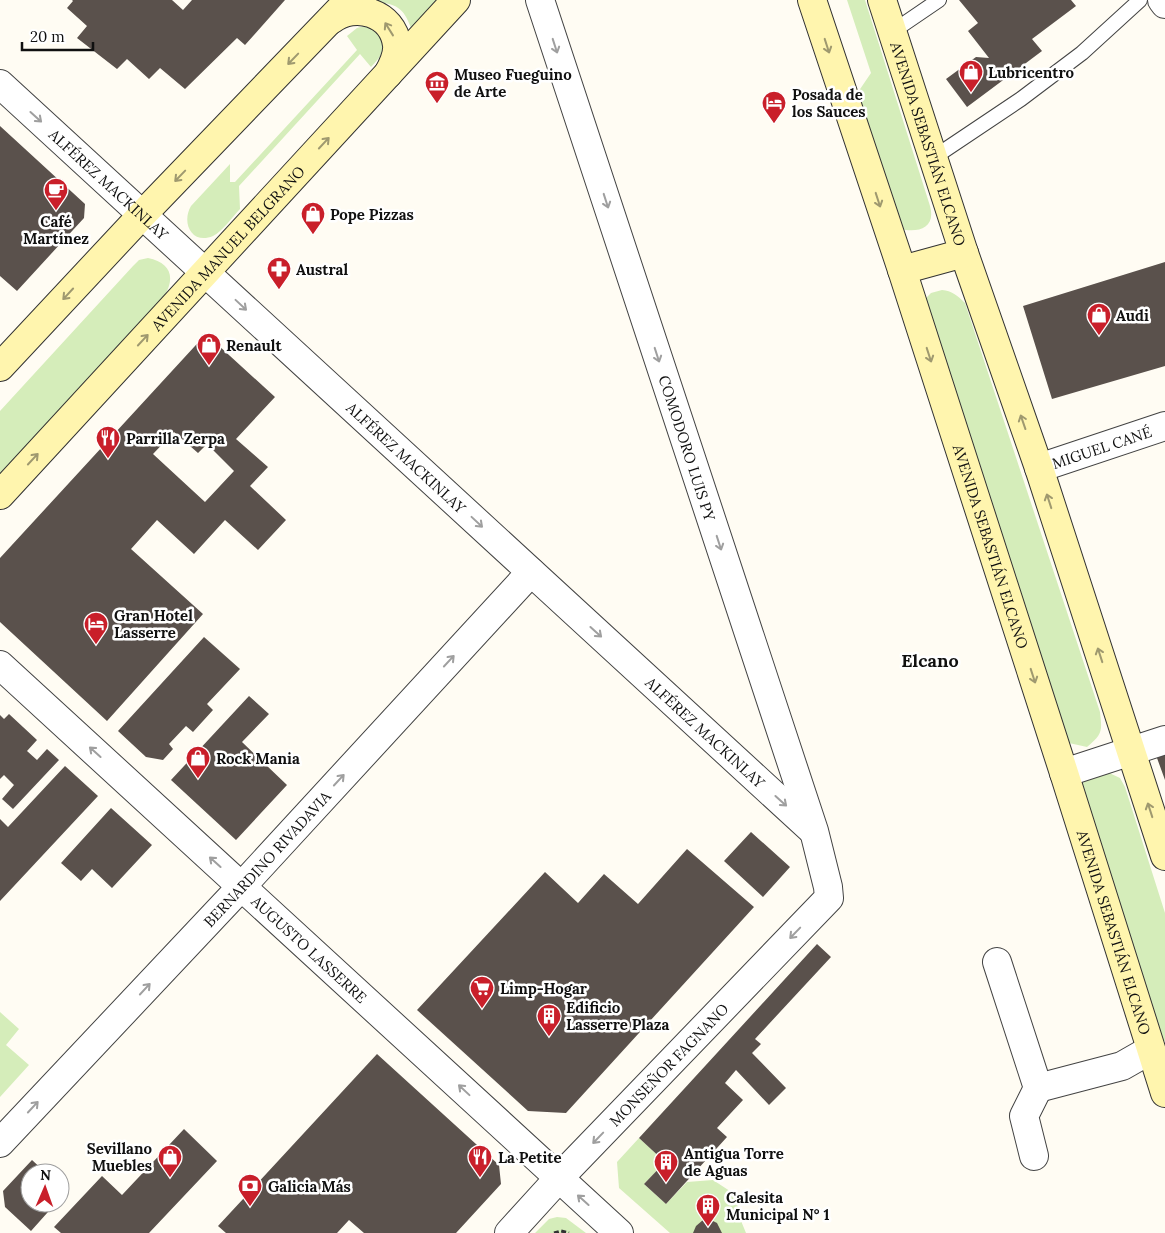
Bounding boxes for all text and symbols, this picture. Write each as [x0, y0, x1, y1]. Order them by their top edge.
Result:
scale bar [22, 20, 94, 52]
one-way arrow [384, 22, 395, 36]
text: 20 m [30, 27, 65, 46]
one-way arrow [551, 38, 560, 54]
one-way arrow [823, 38, 832, 54]
street label: AVENIDA SEBASTIÁN ELCANO [886, 38, 971, 248]
one-way arrow [287, 53, 299, 65]
shop icon: Lubricentro [958, 59, 984, 93]
place label: Lubricentro [988, 63, 1074, 82]
place label: Museo Fueguino de Arte [454, 65, 572, 101]
museum icon: Museo Fueguino de Arte [424, 70, 450, 104]
place label: Posada de los Sauces [792, 85, 866, 121]
hotel icon: Posada de los Sauces [761, 90, 787, 124]
one-way arrow [29, 111, 42, 123]
street label: ALFÉREZ MACKINLAY [45, 124, 173, 244]
one-way arrow [318, 137, 330, 150]
street label: AVENIDA MANUEL BELGRANO [146, 161, 308, 335]
one-way arrow [173, 170, 186, 182]
cafe icon: Café Martínez [43, 177, 69, 211]
one-way arrow [602, 192, 611, 208]
one-way arrow [874, 192, 884, 208]
shop icon: Pope Pizzas [300, 201, 326, 235]
place label: Pope Pizzas [330, 205, 414, 224]
place label: Café Martínez [23, 212, 89, 248]
pharmacy icon: Austral [266, 256, 292, 290]
place label: Austral [296, 260, 348, 279]
one-way arrow [62, 288, 74, 301]
one-way arrow [235, 299, 248, 311]
shop icon: Audi [1086, 302, 1112, 336]
place label: Audi [1116, 306, 1149, 325]
shop icon: Renault [196, 332, 222, 366]
one-way arrow [137, 333, 149, 346]
place label: Renault [226, 336, 282, 355]
one-way arrow [925, 346, 934, 362]
one-way arrow [652, 347, 662, 363]
street label: COMODORO LUIS PY [654, 373, 720, 524]
street label: ALFÉREZ MACKINLAY [342, 397, 470, 517]
one-way arrow [1018, 415, 1027, 431]
street label: MIGUEL CANÉ [1049, 422, 1154, 473]
restaurant icon: Parrilla Zerpa [95, 425, 121, 459]
place label: Parrilla Zerpa [126, 429, 225, 448]
street label: AVENIDA SEBASTIÁN ELCANO [949, 441, 1033, 651]
one-way arrow [27, 453, 39, 466]
one-way arrow [1044, 493, 1054, 509]
one-way arrow [470, 516, 483, 528]
one-way arrow [714, 534, 724, 550]
place label: Gran Hotel Lasserre [114, 606, 193, 642]
hotel icon: Gran Hotel Lasserre [83, 611, 109, 645]
one-way arrow [590, 626, 603, 638]
one-way arrow [1094, 648, 1104, 664]
district label: Elcano [901, 649, 959, 672]
one-way arrow [443, 654, 455, 667]
one-way arrow [1028, 668, 1038, 684]
street label: ALFÉREZ MACKINLAY [641, 672, 769, 792]
shop icon: Rock Mania [185, 745, 211, 779]
one-way arrow [89, 746, 102, 758]
place label: Rock Mania [216, 749, 300, 768]
one-way arrow [333, 774, 345, 787]
street label: BERNARDINO RIVADAVIA [199, 786, 335, 931]
one-way arrow [774, 795, 787, 807]
one-way arrow [1145, 803, 1154, 818]
street label: AVENIDA SEBASTIÁN ELCANO [1073, 827, 1155, 1037]
one-way arrow [209, 856, 222, 867]
street label: AUGUSTO LASSERRE [247, 891, 371, 1007]
one-way arrow [789, 927, 802, 939]
supermarket icon: Limp-Hogar [469, 975, 495, 1009]
place label: Limp-Hogar [500, 979, 588, 998]
one-way arrow [139, 983, 151, 995]
place label: Edificio Lasserre Plaza [566, 998, 670, 1034]
street label: MONSEÑOR FAGNANO [605, 999, 732, 1130]
building icon: Edificio Lasserre Plaza [536, 1003, 562, 1037]
one-way arrow [457, 1084, 470, 1096]
one-way arrow [27, 1101, 39, 1114]
one-way arrow [591, 1132, 604, 1144]
place label: Sevillano Muebles [87, 1139, 153, 1175]
shop icon: Sevillano Muebles [157, 1144, 183, 1178]
restaurant icon: La Petite [467, 1144, 493, 1178]
place label: Antigua Torre de Aguas [684, 1144, 784, 1180]
place label: La Petite [498, 1148, 562, 1167]
building icon: Antigua Torre de Aguas [653, 1149, 679, 1183]
north arrow [20, 1163, 70, 1213]
text: N [40, 1166, 51, 1184]
bank icon: Galicia Más [237, 1173, 263, 1207]
place label: Galicia Más [268, 1177, 351, 1196]
place label: Calesita Municipal N° 1 [726, 1188, 830, 1224]
building icon: Calesita Municipal N° 1 [695, 1193, 721, 1227]
one-way arrow [577, 1194, 590, 1206]

